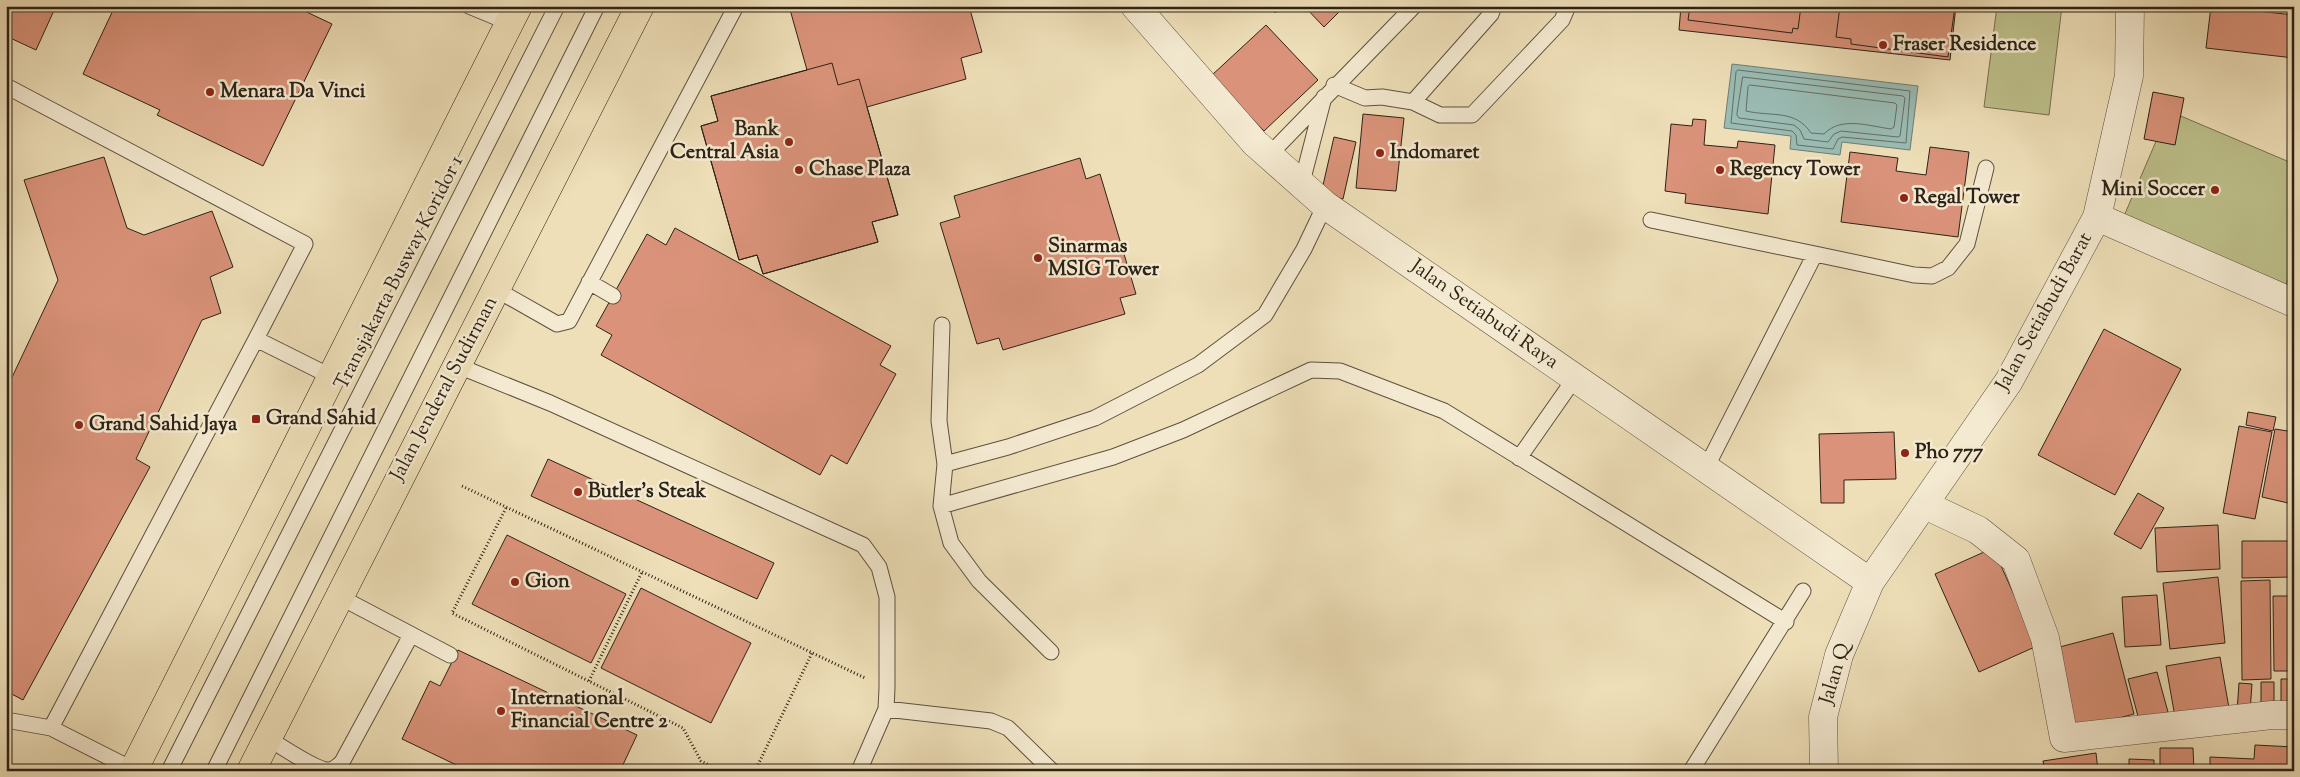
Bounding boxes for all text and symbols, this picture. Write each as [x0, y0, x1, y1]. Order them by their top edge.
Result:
place label: Fraser Residence [1893, 31, 2036, 60]
marker: Fraser Residence [1877, 39, 1889, 51]
place label: Menara Da Vinci [220, 78, 366, 107]
marker: Menara Da Vinci [204, 86, 216, 98]
place label: Bank Central Asia [670, 116, 780, 168]
marker: Bank Central Asia [783, 136, 795, 148]
place label: Indomaret [1390, 139, 1479, 168]
marker: Indomaret [1374, 147, 1386, 159]
street label: Transjakarta Busway Koridor 1 [328, 151, 472, 395]
place label: Chase Plaza [809, 156, 911, 185]
place label: Regency Tower [1730, 156, 1861, 185]
marker: Chase Plaza [793, 164, 805, 176]
marker: Regency Tower [1714, 164, 1726, 176]
place label: Mini Soccer [2101, 176, 2205, 205]
place label: Regal Tower [1914, 184, 2020, 213]
marker: Mini Soccer [2209, 184, 2221, 196]
marker: Regal Tower [1898, 192, 1910, 204]
street label: Jalan Setiabudi Barat [1989, 227, 2101, 397]
place label: Sinarmas MSIG Tower [1048, 233, 1160, 285]
marker: Sinarmas MSIG Tower [1032, 252, 1044, 264]
street label: Jalan Setiabudi Raya [1403, 252, 1564, 377]
street label: Jalan Jenderal Sudirman [384, 292, 506, 487]
place label: Grand Sahid [266, 405, 377, 434]
place label: Grand Sahid Jaya [89, 411, 238, 440]
marker: Grand Sahid [250, 413, 262, 425]
marker: Grand Sahid Jaya [73, 419, 85, 431]
place label: Pho 777 [1915, 439, 1984, 468]
marker: Pho 777 [1899, 447, 1911, 459]
place label: Butler's Steak [588, 478, 706, 507]
marker: Butler's Steak [572, 486, 584, 498]
place label: Gion [525, 568, 570, 597]
marker: Gion [509, 576, 521, 588]
street label: Jalan Q [1813, 638, 1860, 709]
place label: International Financial Centre 2 [511, 685, 668, 737]
marker: International Financial Centre 2 [495, 705, 507, 717]

